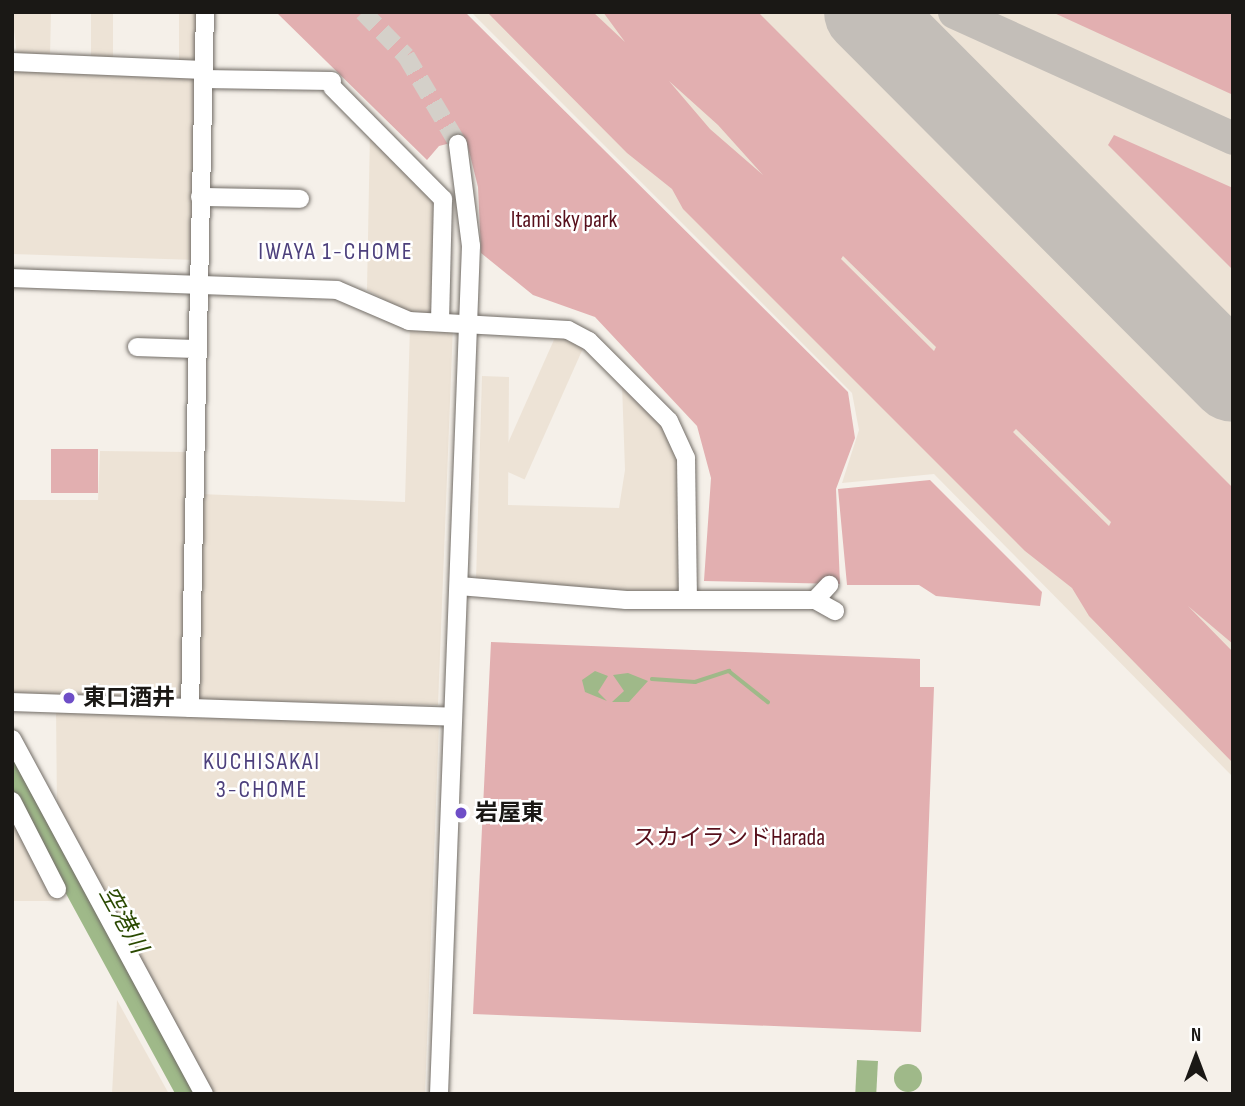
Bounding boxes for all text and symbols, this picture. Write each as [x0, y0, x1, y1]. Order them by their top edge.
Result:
park label: Itami sky park [511, 206, 617, 234]
district label: IWAYA 1-CHOME [260, 238, 412, 266]
place label: 東口酒井 [83, 684, 175, 712]
marker: 東口酒井 [61, 690, 77, 706]
district label: KUCHISAKAI 3-CHOME [204, 748, 320, 804]
place label: 岩屋東 [475, 799, 544, 827]
marker: 岩屋東 [453, 805, 469, 821]
park label: スカイランドHarada [633, 824, 825, 852]
water label: 空港川 [93, 882, 153, 958]
north arrow [1161, 1022, 1231, 1092]
text: N [1191, 1024, 1201, 1047]

